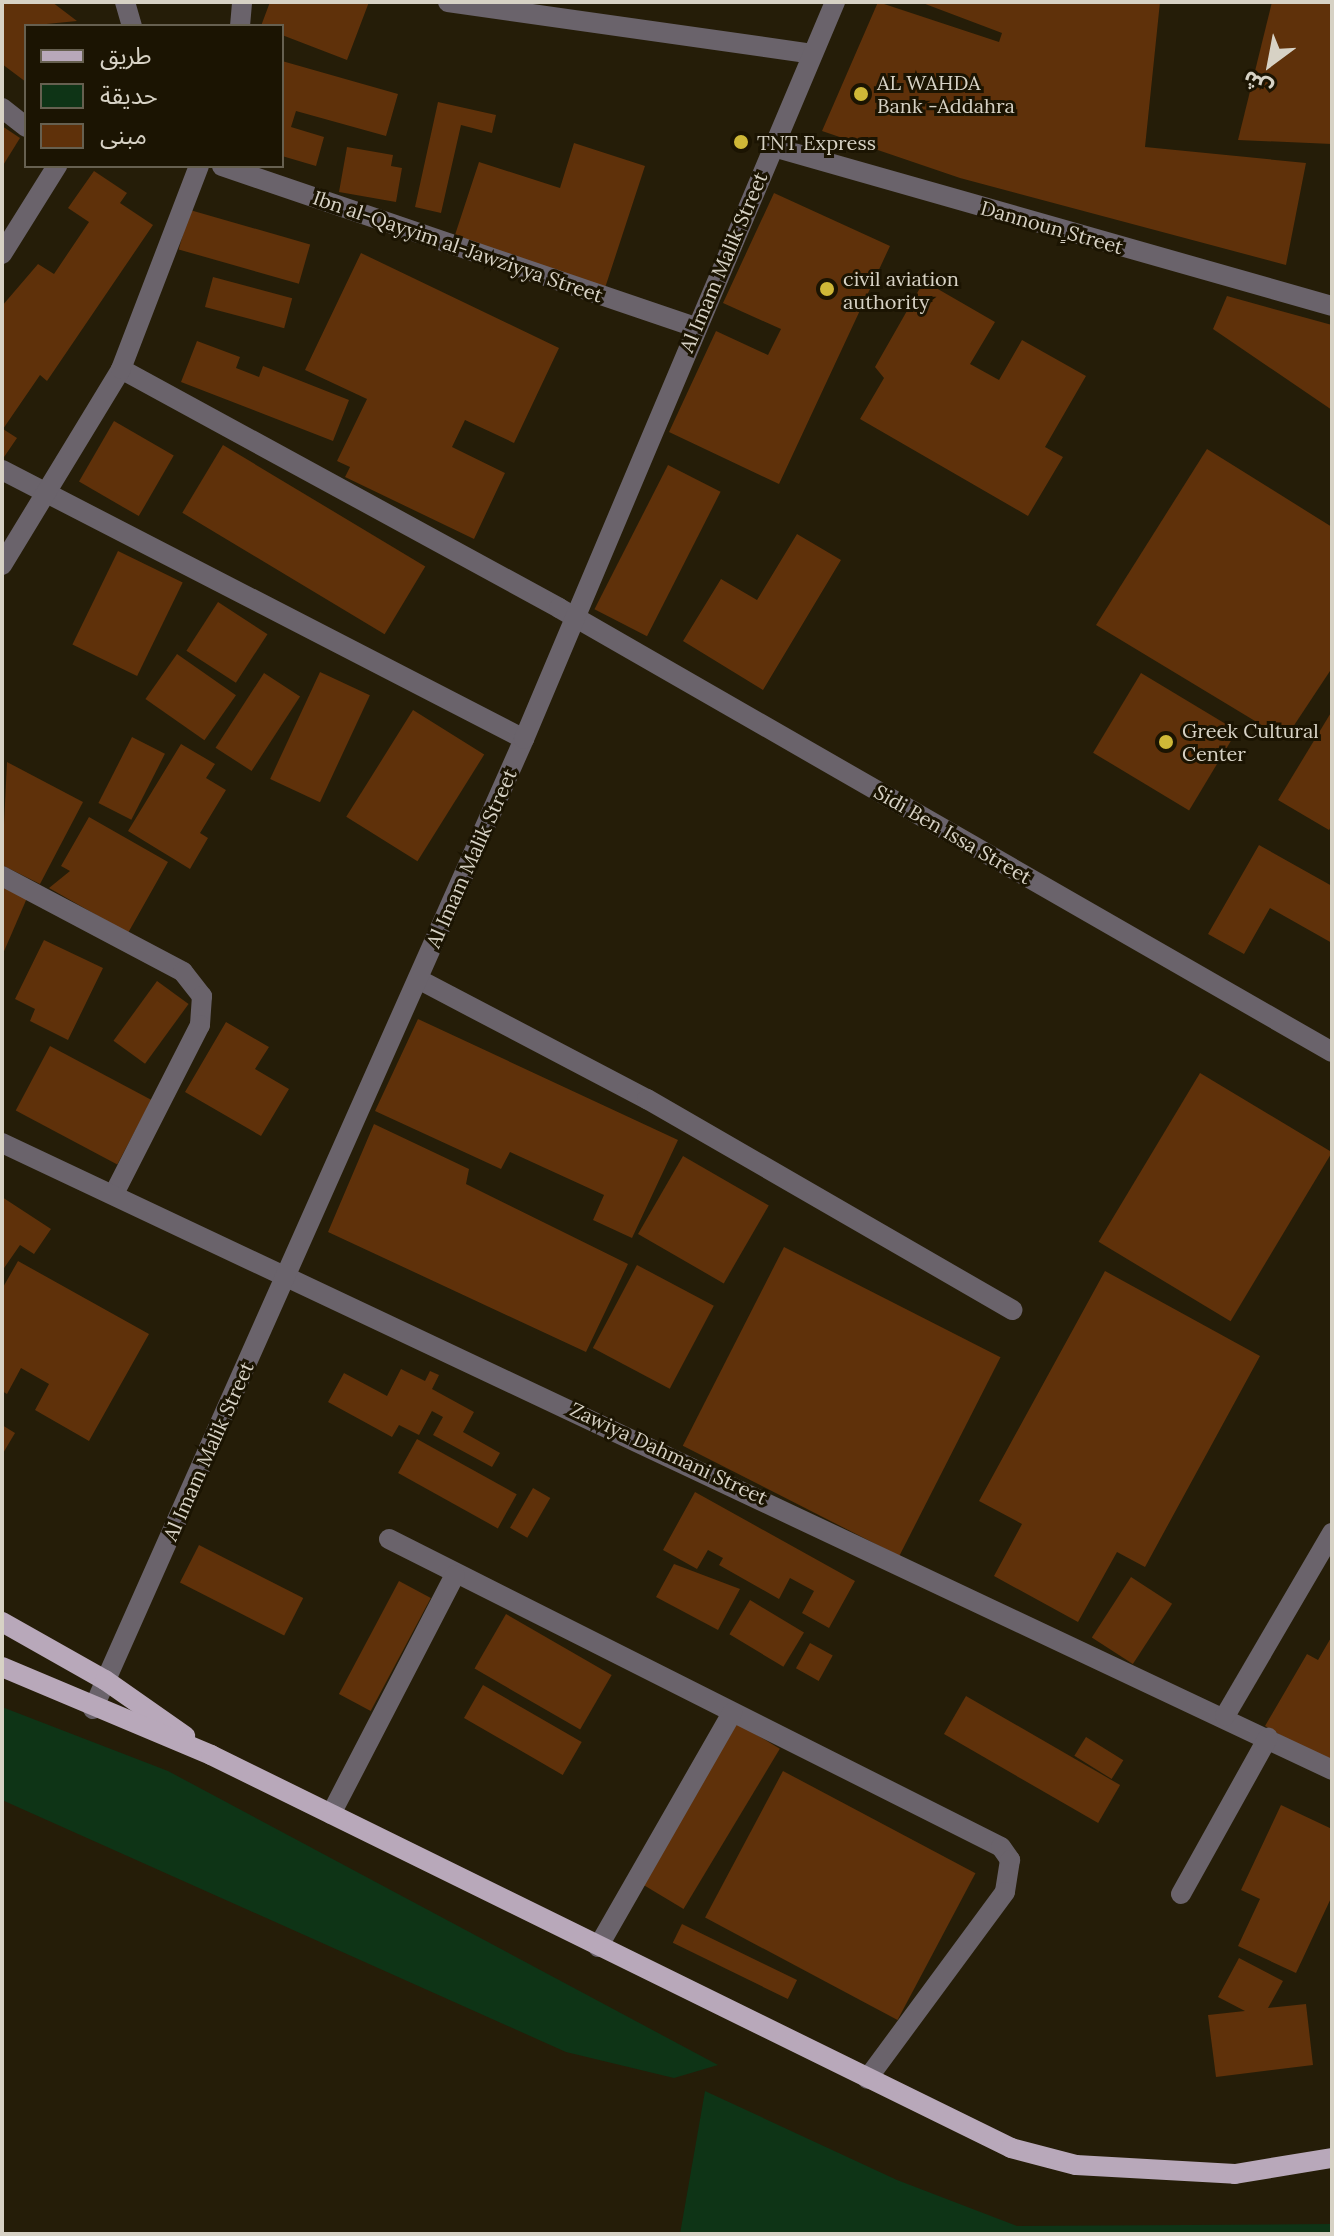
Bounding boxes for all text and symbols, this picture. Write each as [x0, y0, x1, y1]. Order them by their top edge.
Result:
legend [24, 24, 284, 168]
north arrow [1230, 24, 1310, 104]
text: طريق [100, 40, 152, 71]
text: ش [1237, 64, 1277, 104]
place label: AL WAHDA Bank -Addahra [877, 70, 1015, 117]
text: حديقة [100, 80, 158, 111]
marker: AL WAHDA Bank -Addahra [852, 85, 870, 103]
text: مبنى [100, 120, 147, 151]
place label: TNT Express [757, 130, 876, 154]
marker: TNT Express [732, 133, 750, 151]
street label: Al Imam Malik Street [674, 168, 772, 356]
street label: Ibn al-Qayyim al-Jawziyya Street [310, 185, 606, 307]
street label: Dannoun ٍStreet [978, 195, 1126, 259]
place label: civil aviation authority [843, 266, 959, 313]
marker: civil aviation authority [818, 280, 836, 298]
place label: Greek Cultural Center [1182, 718, 1319, 765]
marker: Greek Cultural Center [1157, 733, 1175, 751]
street label: Al Imam Malik Street [421, 765, 521, 951]
street label: Sidi Ben Issa Street [870, 779, 1036, 889]
street label: Al Imam Malik Street [158, 1358, 258, 1544]
street label: Zawiya Dahmani Street [567, 1397, 771, 1509]

